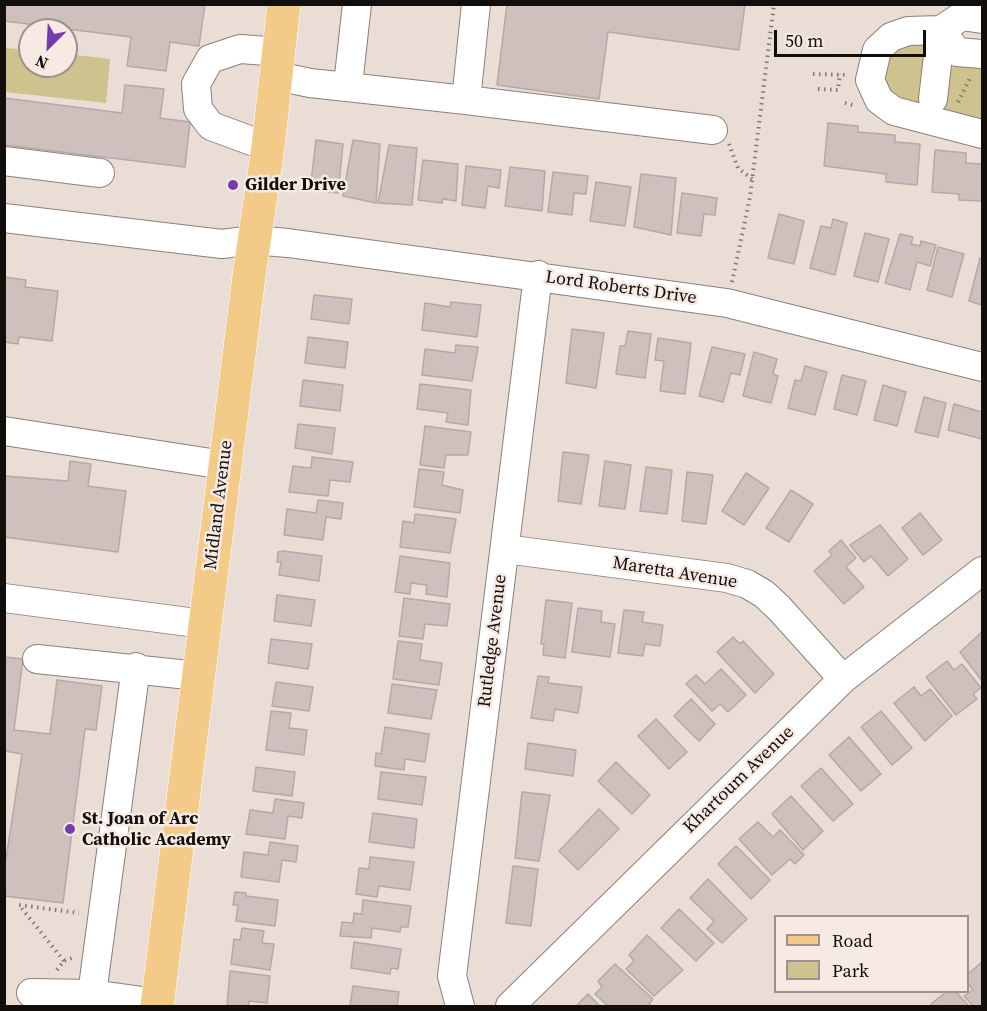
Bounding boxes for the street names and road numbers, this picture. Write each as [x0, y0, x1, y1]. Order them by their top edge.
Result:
street label: Lord Roberts Drive [544, 267, 698, 309]
street label: Midland Avenue [200, 439, 238, 571]
street label: Maretta Avenue [611, 552, 739, 594]
street label: Rutledge Avenue [474, 573, 512, 709]
street label: Khartoum Avenue [679, 722, 799, 838]

